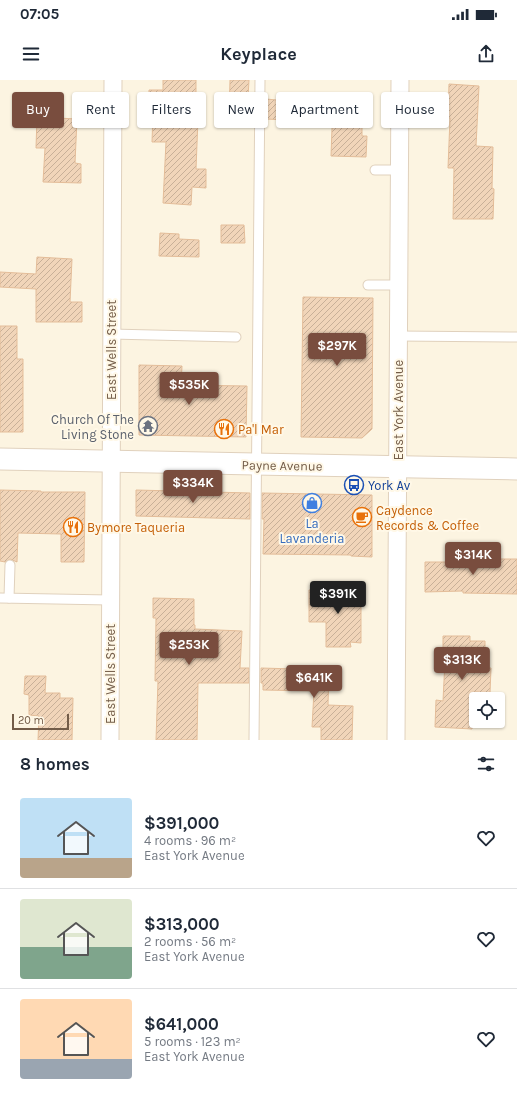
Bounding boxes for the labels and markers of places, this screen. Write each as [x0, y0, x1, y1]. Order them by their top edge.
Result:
pin: $297K [309, 333, 365, 367]
pin: $535K [161, 372, 217, 406]
place label: Church Of The Living Stone [51, 412, 134, 442]
temple icon: Church Of The Living Stone [137, 415, 159, 437]
restaurant icon: Pa'l Mar [213, 418, 235, 440]
place label: Pa'l Mar [238, 422, 284, 437]
pin: $334K [165, 470, 221, 504]
bus stop icon: York Av [343, 474, 365, 496]
place label: York Av [368, 478, 411, 493]
shop icon: La Lavanderia [301, 492, 323, 514]
place label: Caydence Records & Coffee [376, 503, 479, 533]
cafe icon: Caydence Records & Coffee [351, 506, 373, 528]
restaurant icon: Bymore Taqueria [62, 516, 84, 538]
place label: La Lavanderia [280, 516, 344, 546]
place label: Bymore Taqueria [87, 520, 185, 536]
pin: $314K [445, 542, 501, 576]
pin: $391K [310, 581, 366, 615]
pin: $253K [161, 632, 217, 666]
pin: $313K [434, 647, 490, 681]
pin: $641K [286, 665, 342, 699]

